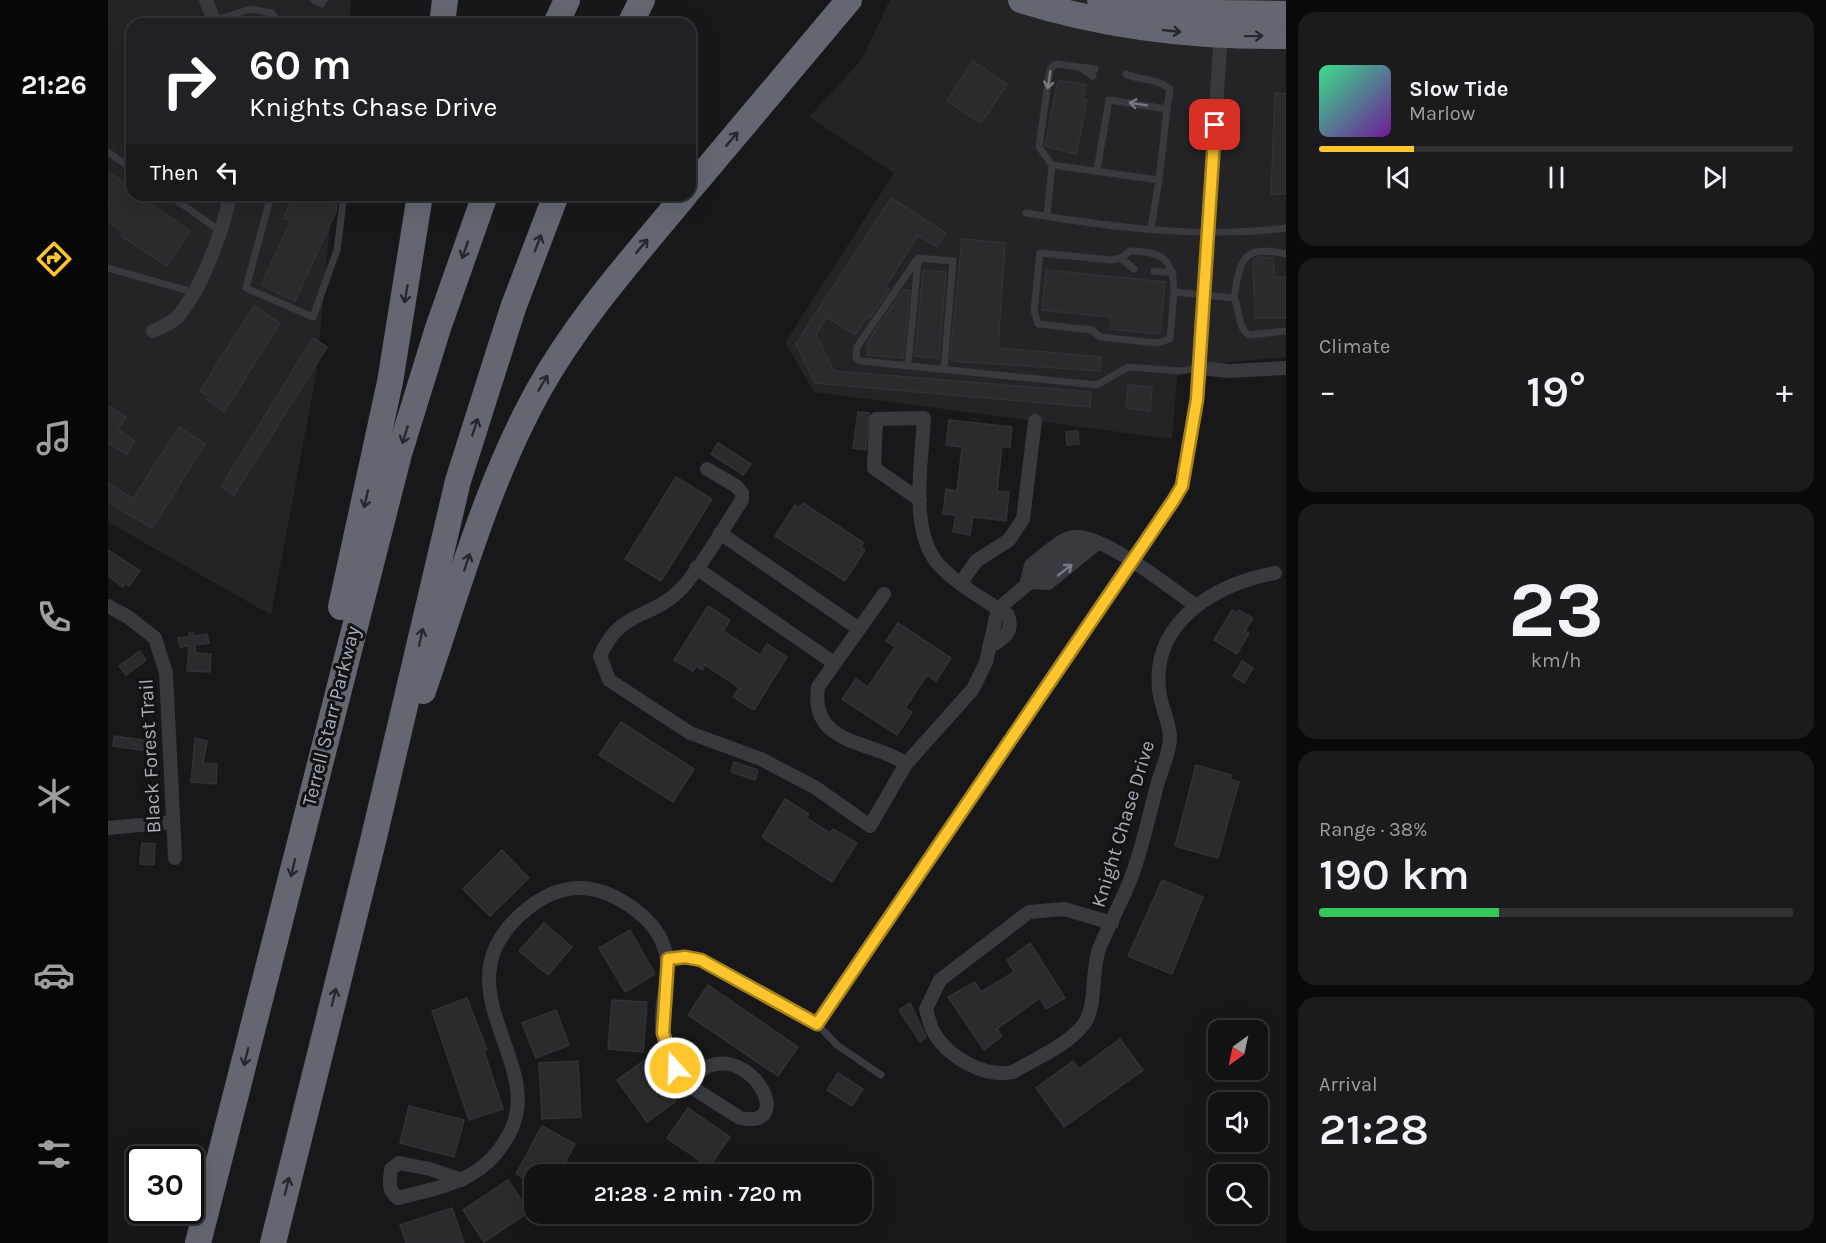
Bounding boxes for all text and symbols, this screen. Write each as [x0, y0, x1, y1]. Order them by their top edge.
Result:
one-way arrow [1162, 26, 1182, 37]
one-way arrow [1243, 30, 1263, 42]
text: 60 m [249, 40, 352, 90]
icon: right [150, 42, 228, 120]
text: 21:26 [21, 69, 87, 101]
one-way arrow [1043, 70, 1054, 90]
text: Slow Tide [1409, 76, 1509, 102]
text: Knights Chase Drive [249, 91, 497, 123]
one-way arrow [1129, 99, 1149, 110]
pin [1189, 99, 1240, 150]
text: Marlow [1409, 102, 1475, 125]
icon: arrive [1198, 108, 1231, 141]
one-way arrow [725, 131, 738, 147]
icon: left [211, 156, 244, 189]
text: Then [150, 160, 199, 186]
icon: previous [1382, 161, 1415, 194]
icon: pause [1540, 161, 1573, 194]
icon: next [1698, 161, 1731, 194]
one-way arrow [533, 234, 544, 253]
icon: directions [33, 238, 75, 280]
one-way arrow [635, 239, 649, 254]
one-way arrow [458, 240, 469, 259]
one-way arrow [400, 284, 411, 304]
text: Climate [1319, 335, 1390, 358]
text: 19° [1526, 365, 1586, 417]
text: − [1319, 372, 1336, 410]
text: + [1776, 372, 1793, 410]
one-way arrow [538, 375, 550, 392]
icon: music [33, 417, 75, 459]
one-way arrow [470, 418, 481, 437]
one-way arrow [399, 425, 410, 444]
one-way arrow [359, 489, 371, 508]
one-way arrow [462, 553, 473, 572]
one-way arrow [1057, 563, 1073, 576]
text: 23 [1508, 564, 1604, 656]
icon: phone [33, 596, 75, 638]
street label: Terrell Starr Parkway [298, 624, 364, 808]
one-way arrow [416, 627, 428, 646]
text: km/h [1531, 649, 1581, 672]
street label: Black Forest Trail [134, 678, 166, 834]
street label: Knight Chase Drive [1087, 738, 1159, 910]
icon: climate [33, 775, 75, 817]
text: Range · 38% [1319, 818, 1428, 841]
text: 190 km [1319, 848, 1470, 900]
one-way arrow [286, 858, 298, 877]
icon: car [33, 954, 75, 996]
one-way arrow [329, 988, 340, 1007]
north arrow [1208, 1020, 1268, 1080]
map controls [1208, 1020, 1268, 1224]
position arrow [643, 1036, 707, 1100]
one-way arrow [240, 1048, 252, 1067]
text: Arrival [1319, 1073, 1378, 1096]
button: sound [1208, 1092, 1268, 1152]
text: 21:28 [1319, 1103, 1429, 1155]
icon: filters [33, 1133, 75, 1175]
speed limit sign: 30 [126, 1146, 204, 1224]
button: search [1208, 1164, 1268, 1224]
one-way arrow [281, 1177, 293, 1196]
text: 21:28 · 2 min · 720 m [594, 1181, 802, 1207]

